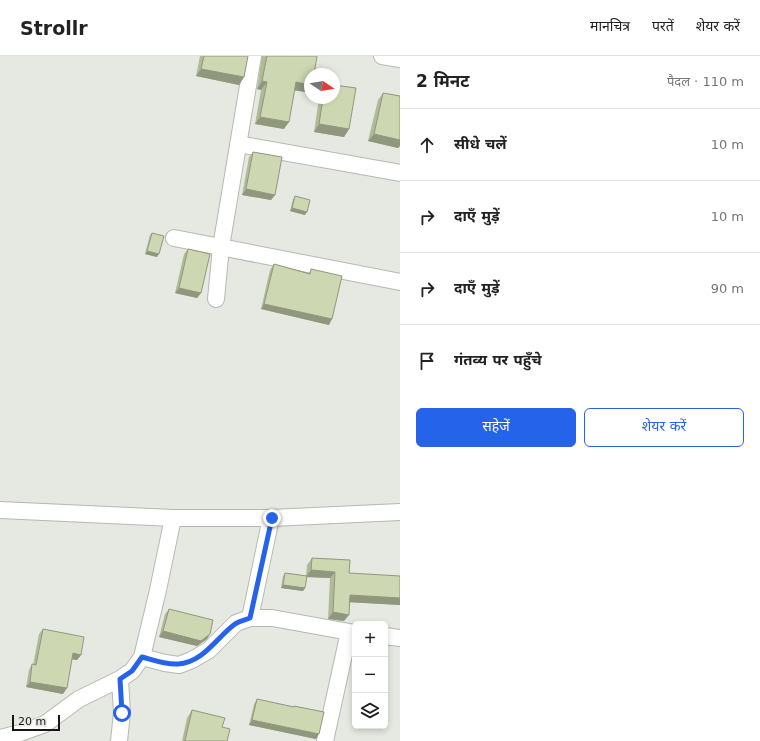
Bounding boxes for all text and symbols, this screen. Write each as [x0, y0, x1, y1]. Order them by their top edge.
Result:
text: Strollr [20, 17, 88, 39]
text: मानचित्र [590, 18, 630, 34]
text: परतें [652, 18, 674, 34]
text: शेयर करें [696, 18, 740, 34]
north arrow [304, 68, 340, 104]
text: 2 मिनट [416, 71, 469, 91]
text: पैदल · 110 m [667, 74, 744, 89]
icon: ahead [416, 134, 438, 156]
text: सीधे चलें [454, 135, 507, 153]
text: 10 m [711, 137, 744, 152]
icon: right [416, 206, 438, 228]
text: दाएँ मुड़ें [454, 207, 500, 225]
text: 10 m [711, 209, 744, 224]
icon: right [416, 278, 438, 300]
text: दाएँ मुड़ें [454, 279, 500, 297]
text: 90 m [711, 281, 744, 296]
icon: arrive [416, 350, 438, 372]
text: गंतव्य पर पहुँचे [454, 351, 542, 369]
button: सहेजें [416, 408, 576, 447]
button: शेयर करें [584, 408, 744, 447]
route end [263, 509, 281, 527]
map controls [352, 621, 388, 729]
button: + [352, 621, 388, 657]
button: − [352, 657, 388, 693]
button: layers [352, 693, 388, 729]
route start [113, 704, 131, 722]
scale bar [12, 713, 60, 732]
text: 20 m [18, 715, 46, 728]

